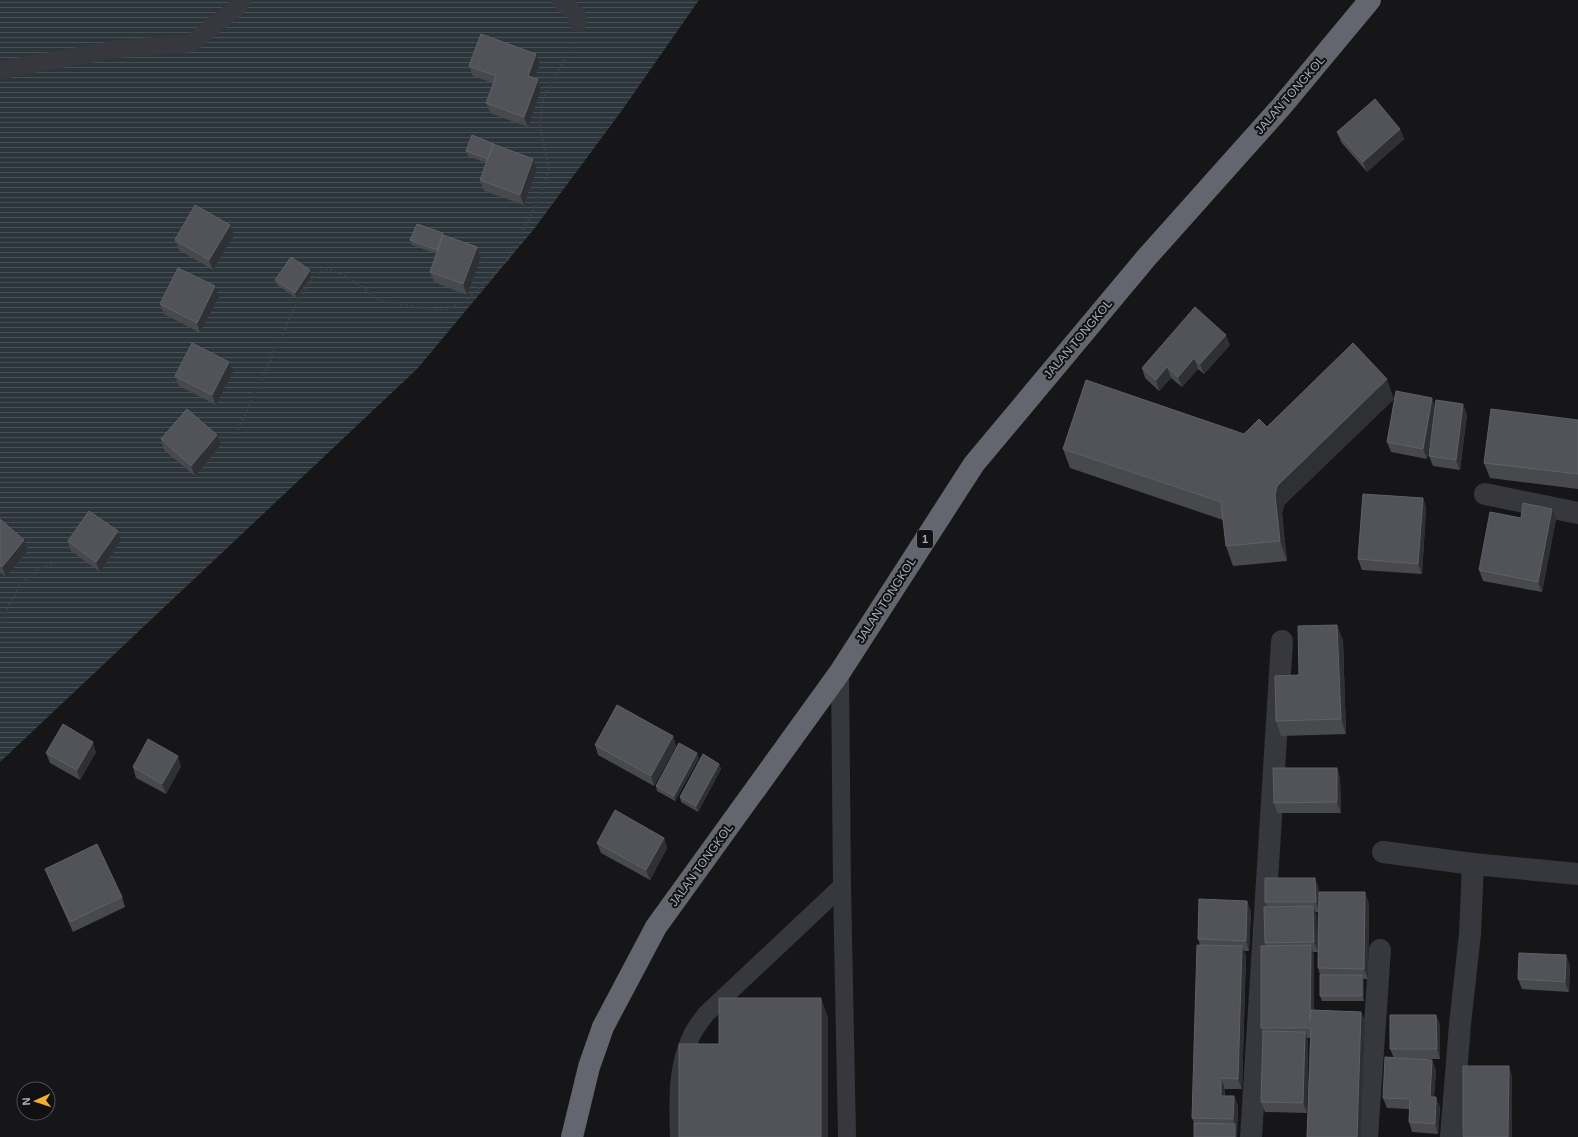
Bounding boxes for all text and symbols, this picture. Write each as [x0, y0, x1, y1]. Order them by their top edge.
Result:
street label: JALAN TONGKOL [1252, 53, 1328, 137]
street label: JALAN TONGKOL [1041, 296, 1115, 381]
road number: 1 [917, 530, 933, 548]
street label: JALAN TONGKOL [853, 554, 919, 645]
street label: JALAN TONGKOL [666, 821, 736, 909]
north arrow [16, 1081, 56, 1121]
text: N [20, 1097, 32, 1106]

